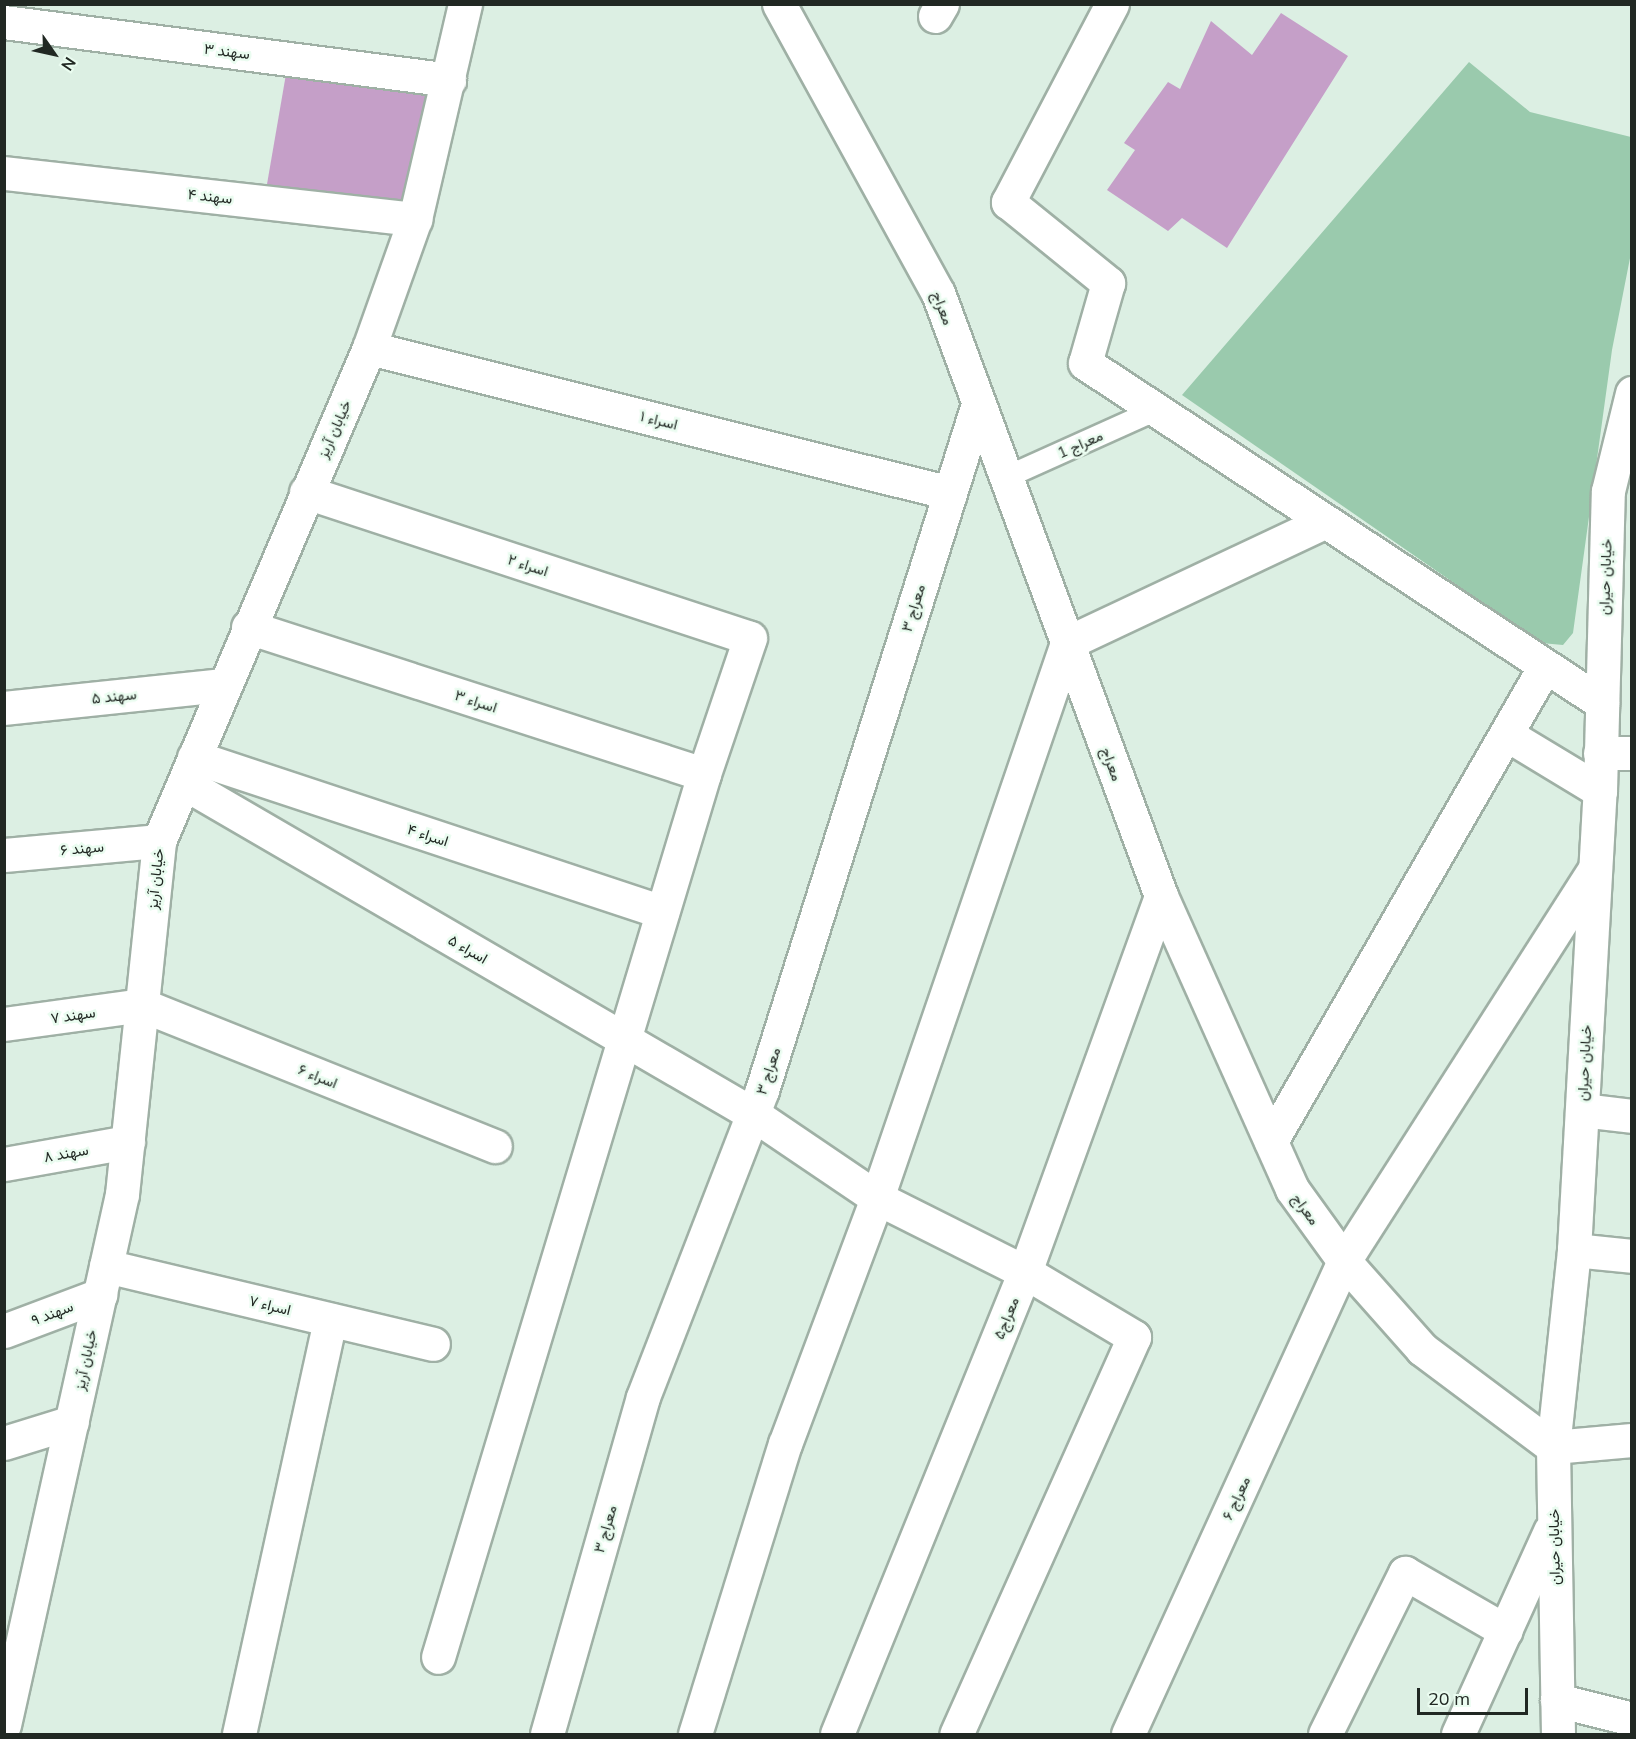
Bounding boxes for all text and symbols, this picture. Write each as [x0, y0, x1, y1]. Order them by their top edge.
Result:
north arrow [24, 24, 84, 84]
street label: سهند ۳ [203, 39, 251, 63]
text: N [57, 53, 81, 75]
street label: سهند ۴ [187, 185, 233, 207]
street label: معراج [928, 289, 958, 327]
street label: خیابان آریز [313, 397, 355, 461]
street label: اسراء ۱ [638, 407, 680, 433]
street label: معراج 1 [1055, 426, 1105, 462]
street label: خیابان حیران [1595, 539, 1615, 615]
street label: اسراء ۲ [506, 550, 550, 580]
street label: معراج ۳ [897, 582, 929, 634]
street label: سهند ۵ [91, 685, 137, 707]
street label: اسراء ۳ [453, 686, 499, 716]
street label: معراج [1098, 745, 1126, 783]
street label: اسراء ۴ [405, 820, 451, 850]
street label: سهند ۶ [60, 837, 104, 859]
street label: خیابان آریز [143, 848, 167, 910]
street label: اسراء ۵ [445, 931, 491, 967]
street label: سهند ۷ [49, 1003, 97, 1027]
street label: خیابان حیران [1573, 1024, 1595, 1102]
street label: معراج ۳ [752, 1045, 784, 1097]
street label: اسراء ۶ [296, 1060, 340, 1092]
street label: سهند ۸ [42, 1140, 90, 1166]
street label: معراج [1288, 1190, 1324, 1228]
street label: اسراء ۷ [247, 1291, 293, 1319]
street label: معراج۵ [989, 1294, 1023, 1342]
street label: سهند ۹ [28, 1297, 76, 1329]
street label: خیابان آریز [70, 1328, 100, 1392]
street label: معراج ۶ [1218, 1473, 1254, 1523]
street label: معراج ۳ [590, 1503, 620, 1555]
street label: خیابان حیران [1544, 1509, 1564, 1585]
scale bar [1420, 1676, 1531, 1714]
text: 20 m [1428, 1687, 1470, 1710]

